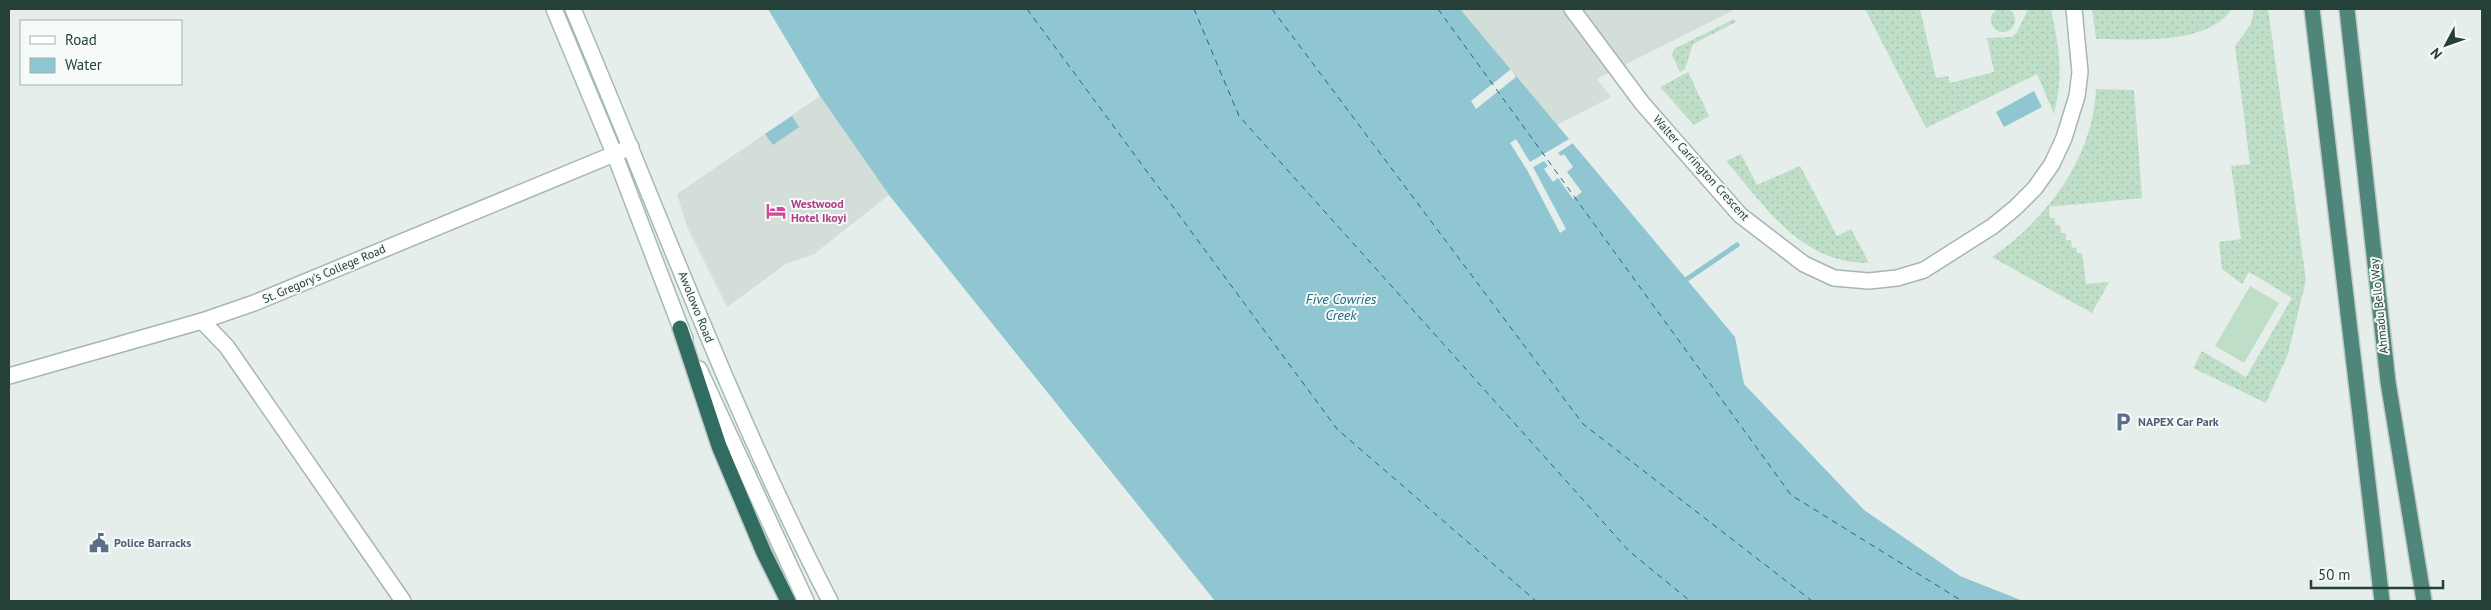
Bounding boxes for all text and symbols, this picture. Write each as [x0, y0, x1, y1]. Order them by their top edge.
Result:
legend [20, 20, 182, 85]
north arrow [2421, 20, 2471, 70]
text: Road [65, 30, 97, 49]
text: N [2426, 44, 2446, 63]
text: Water [65, 55, 102, 74]
street label: Walter Carrington Crescent [1650, 112, 1753, 224]
place label: Westwood Hotel Ikoyi [791, 196, 846, 225]
hotel icon: Westwood Hotel Ikoyi [765, 200, 787, 222]
street label: St. Gregory's College Road [260, 241, 388, 306]
street label: Ahmadu Bello Way [2366, 257, 2391, 355]
street label: Awolowo Road [675, 269, 718, 345]
water label: Five Cowries Creek [1306, 290, 1377, 324]
parking icon: NAPEX Car Park [2112, 411, 2134, 433]
place label: NAPEX Car Park [2138, 414, 2219, 429]
public building icon: Police Barracks [88, 532, 110, 554]
place label: Police Barracks [114, 535, 191, 550]
scale bar [2311, 558, 2444, 590]
text: 50 m [2318, 565, 2351, 584]

